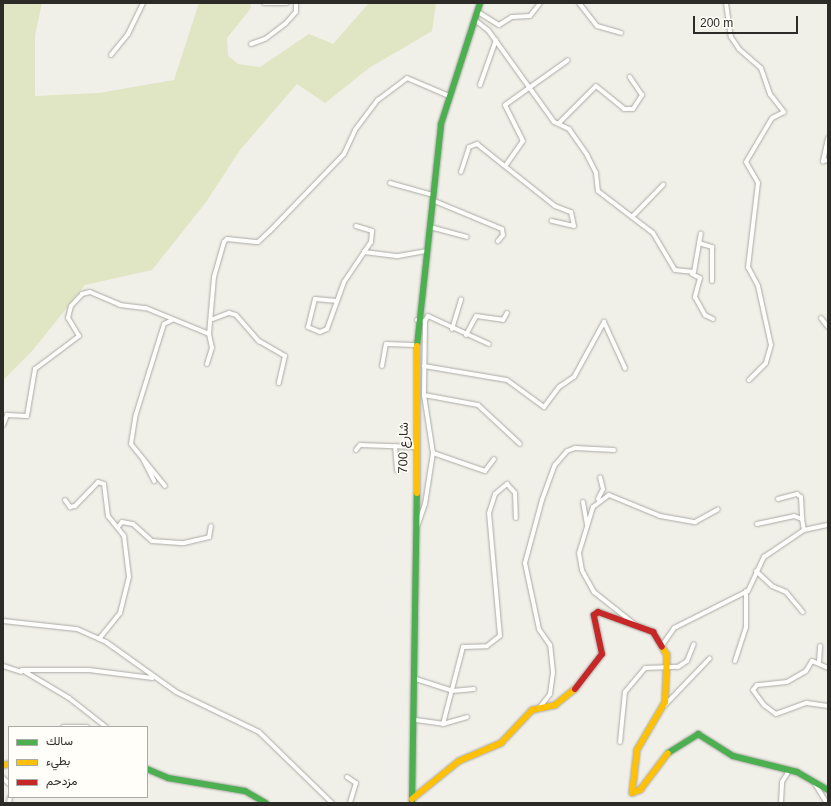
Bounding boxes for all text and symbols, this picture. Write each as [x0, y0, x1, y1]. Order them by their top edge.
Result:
scale bar [695, 8, 800, 34]
text: 200 m [700, 16, 733, 30]
street label: شارع 700 [396, 422, 412, 474]
legend [8, 726, 148, 798]
text: سالك [46, 734, 73, 748]
text: بطيء [46, 754, 70, 768]
text: مزدحم [46, 774, 77, 788]

